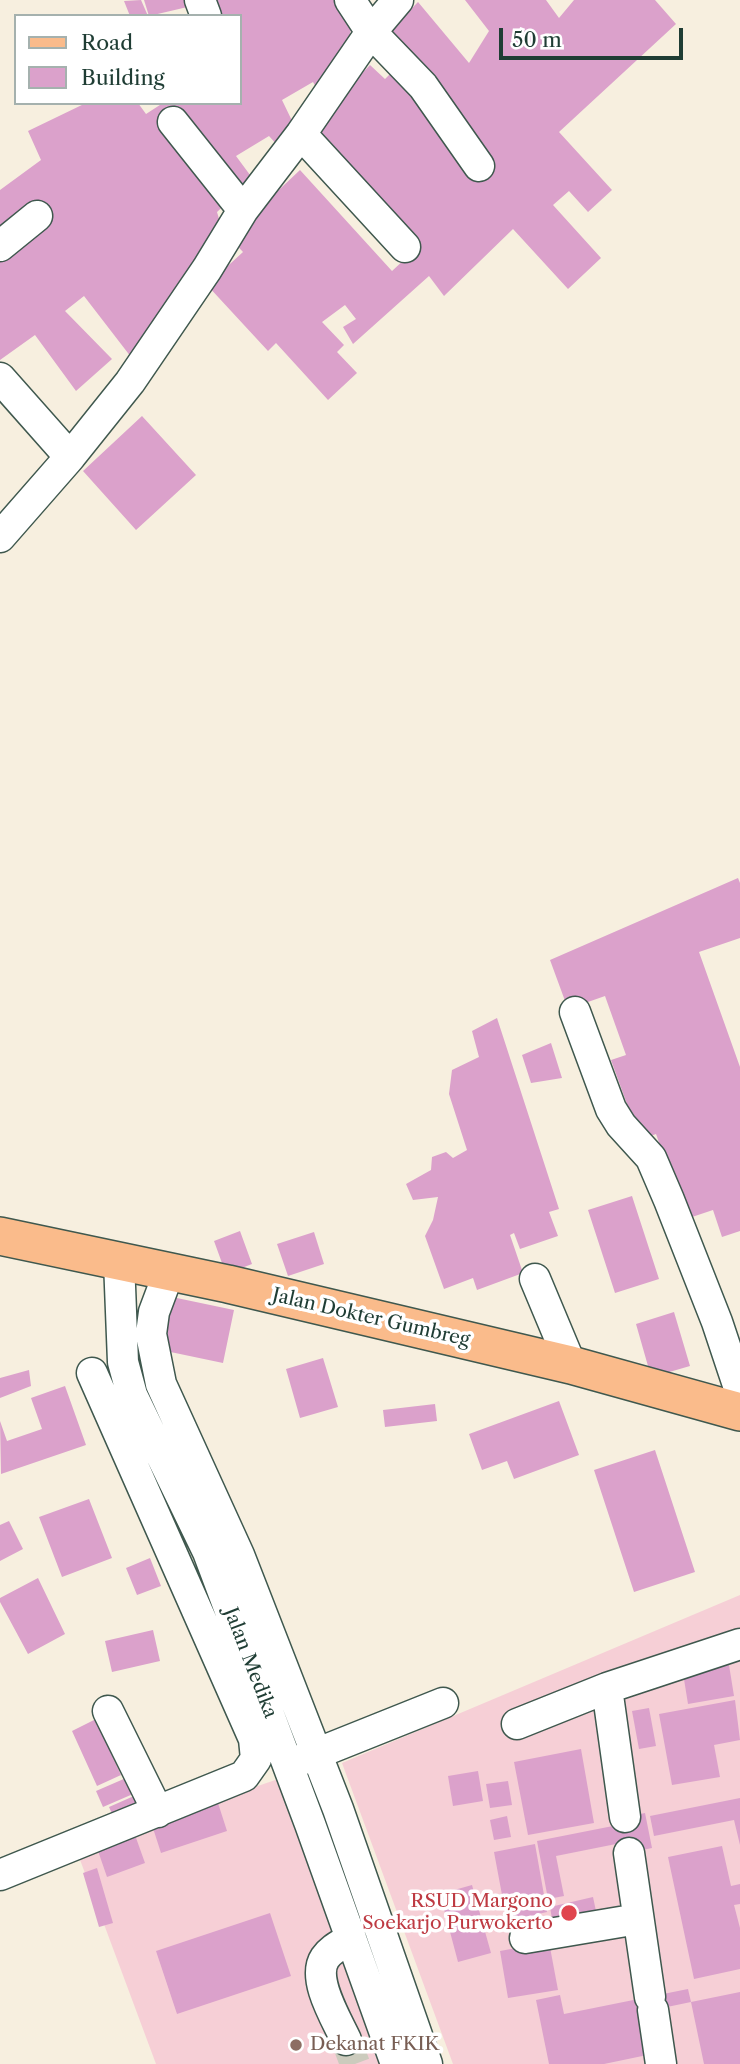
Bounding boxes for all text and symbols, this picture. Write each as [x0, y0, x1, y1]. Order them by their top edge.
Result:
legend [14, 14, 242, 105]
scale bar [502, 14, 686, 58]
text: 50 m [512, 27, 562, 52]
text: Road [81, 30, 133, 55]
text: Building [81, 65, 165, 90]
street label: Jalan Dokter Gumbreg [270, 1284, 472, 1352]
street label: Jalan Medika [218, 1605, 282, 1721]
place label: RSUD Margono Soekarjo Purwokerto [362, 1891, 553, 1935]
marker: RSUD Margono Soekarjo Purwokerto [559, 1903, 579, 1923]
place label: Dekanat FKIK [310, 2034, 439, 2056]
marker: Dekanat FKIK [288, 2037, 304, 2053]

